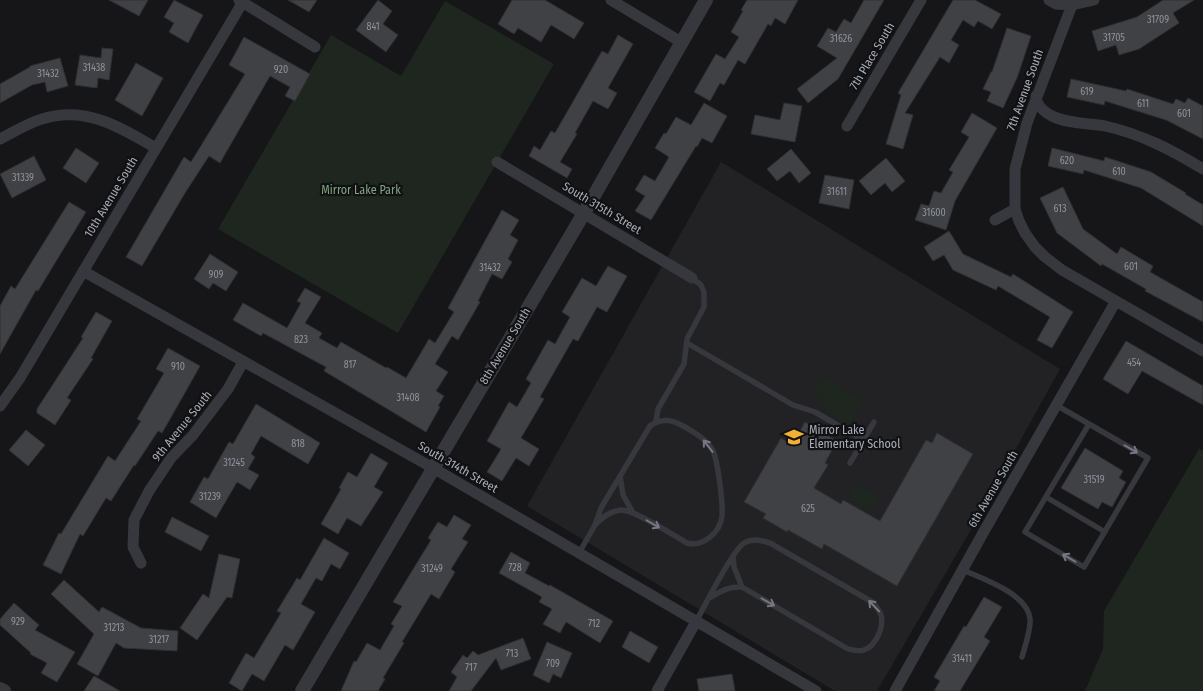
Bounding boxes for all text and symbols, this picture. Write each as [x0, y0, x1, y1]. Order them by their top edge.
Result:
house number: 31709 [1147, 14, 1169, 26]
street label: 7th Place South [847, 20, 897, 92]
house number: 841 [366, 21, 380, 33]
house number: 31705 [1103, 32, 1125, 44]
house number: 31626 [830, 33, 852, 45]
street label: 7th Avenue South [1004, 47, 1046, 133]
house number: 31438 [83, 62, 105, 74]
house number: 920 [274, 64, 288, 76]
house number: 31432 [37, 68, 59, 80]
house number: 619 [1080, 86, 1094, 98]
house number: 611 [1137, 98, 1149, 110]
house number: 601 [1177, 108, 1191, 120]
street label: 10th Avenue South [81, 154, 141, 240]
house number: 620 [1060, 155, 1074, 167]
house number: 610 [1112, 166, 1126, 178]
house number: 31339 [12, 172, 34, 184]
street label: South 315th Street [560, 179, 644, 237]
park label: Mirror Lake Park [321, 183, 401, 197]
house number: 31611 [827, 186, 847, 198]
house number: 613 [1054, 203, 1067, 215]
house number: 31600 [922, 207, 946, 219]
house number: 601 [1124, 261, 1138, 273]
house number: 31432 [479, 262, 501, 274]
house number: 909 [209, 269, 224, 281]
street label: 8th Avenue South [477, 305, 533, 387]
house number: 823 [294, 334, 308, 346]
house number: 454 [1127, 357, 1141, 369]
house number: 817 [344, 359, 356, 371]
house number: 910 [171, 361, 185, 373]
street label: 9th Avenue South [149, 388, 215, 464]
house number: 31408 [396, 392, 420, 404]
place label: Mirror Lake Elementary School [809, 423, 900, 451]
school or university icon: Mirror Lake Elementary School [783, 426, 805, 448]
house number: 818 [291, 438, 305, 450]
street label: South 314th Street [416, 438, 500, 496]
one-way arrow [703, 439, 714, 452]
one-way arrow [1123, 444, 1137, 454]
street label: 6th Avenue South [965, 448, 1021, 530]
house number: 31245 [223, 457, 245, 469]
house number: 31519 [1083, 474, 1105, 486]
house number: 31239 [199, 491, 221, 503]
house number: 625 [801, 503, 815, 515]
one-way arrow [645, 519, 660, 529]
one-way arrow [1063, 553, 1077, 563]
house number: 728 [508, 562, 522, 574]
house number: 31249 [421, 563, 443, 575]
one-way arrow [760, 597, 774, 607]
one-way arrow [868, 600, 880, 612]
house number: 929 [11, 616, 25, 628]
house number: 712 [588, 618, 601, 630]
house number: 31213 [104, 622, 125, 634]
house number: 31217 [149, 634, 169, 646]
house number: 713 [506, 648, 519, 660]
house number: 31411 [952, 653, 972, 665]
house number: 709 [546, 658, 560, 670]
house number: 717 [465, 662, 477, 674]

